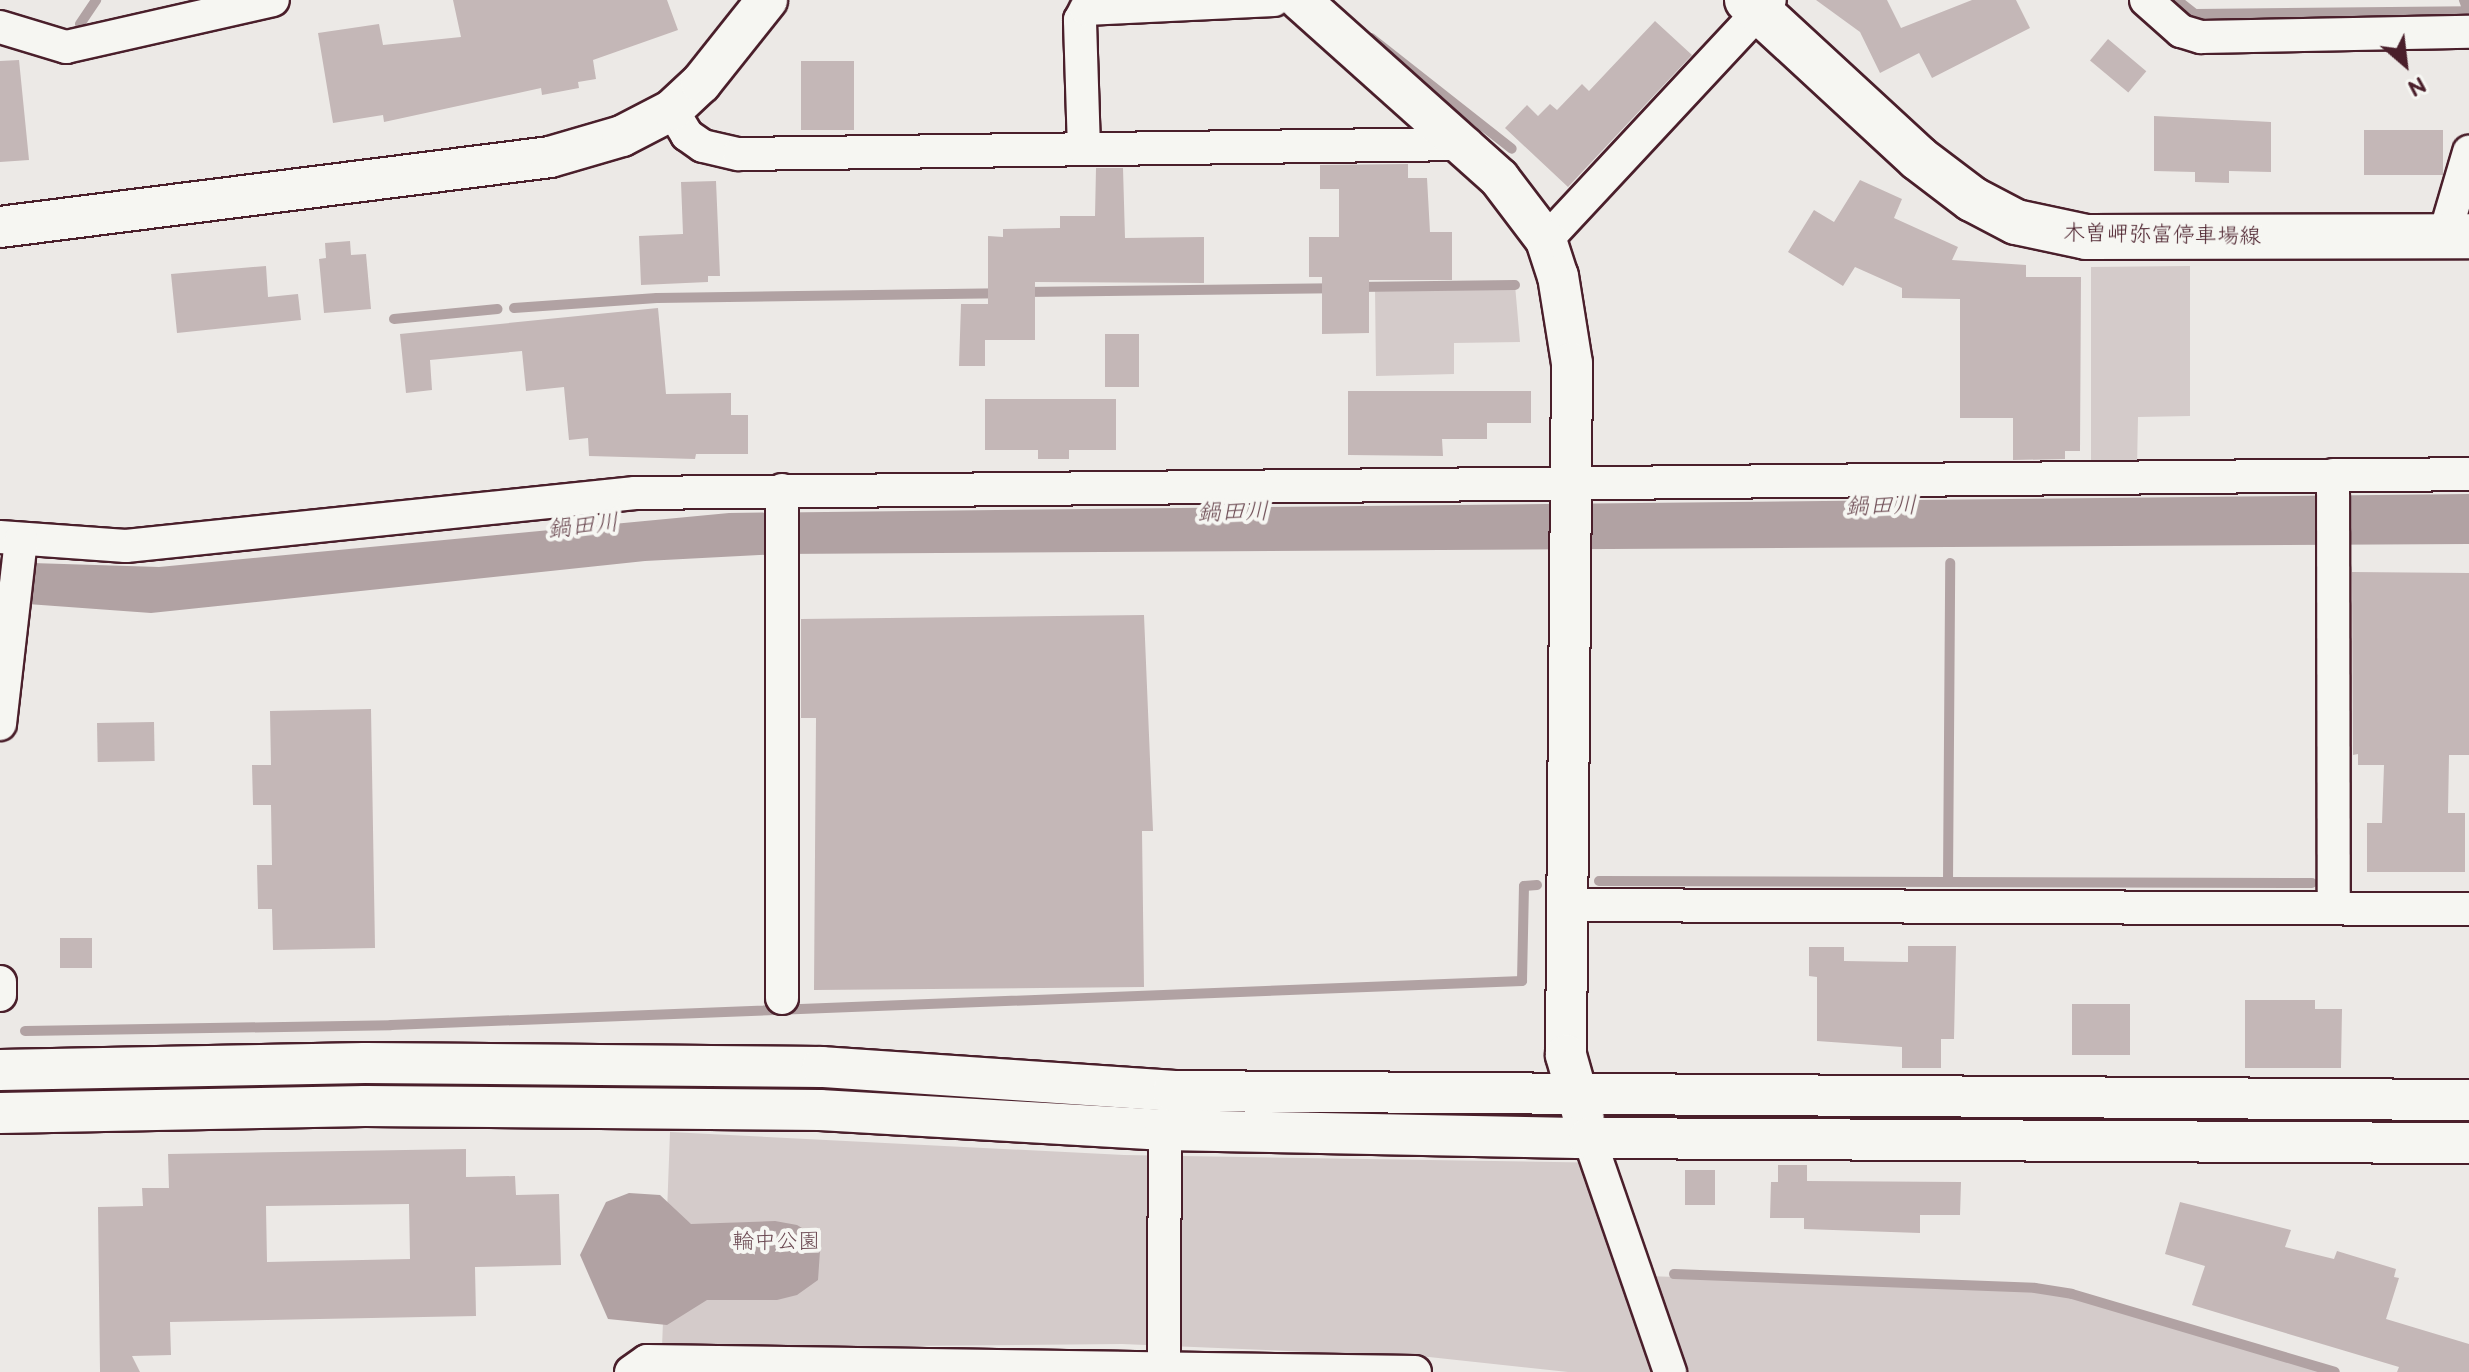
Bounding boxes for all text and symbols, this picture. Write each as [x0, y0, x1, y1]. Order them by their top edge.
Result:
north arrow [2365, 24, 2445, 104]
text: N [2403, 70, 2430, 101]
street label: 木曽岬弥富停車場線 [2063, 220, 2261, 250]
water label: 鍋田川 [1845, 491, 1917, 521]
water label: 鍋田川 [1197, 497, 1269, 527]
water label: 鍋田川 [546, 508, 620, 544]
park label: 輪中公園 [732, 1229, 820, 1255]

